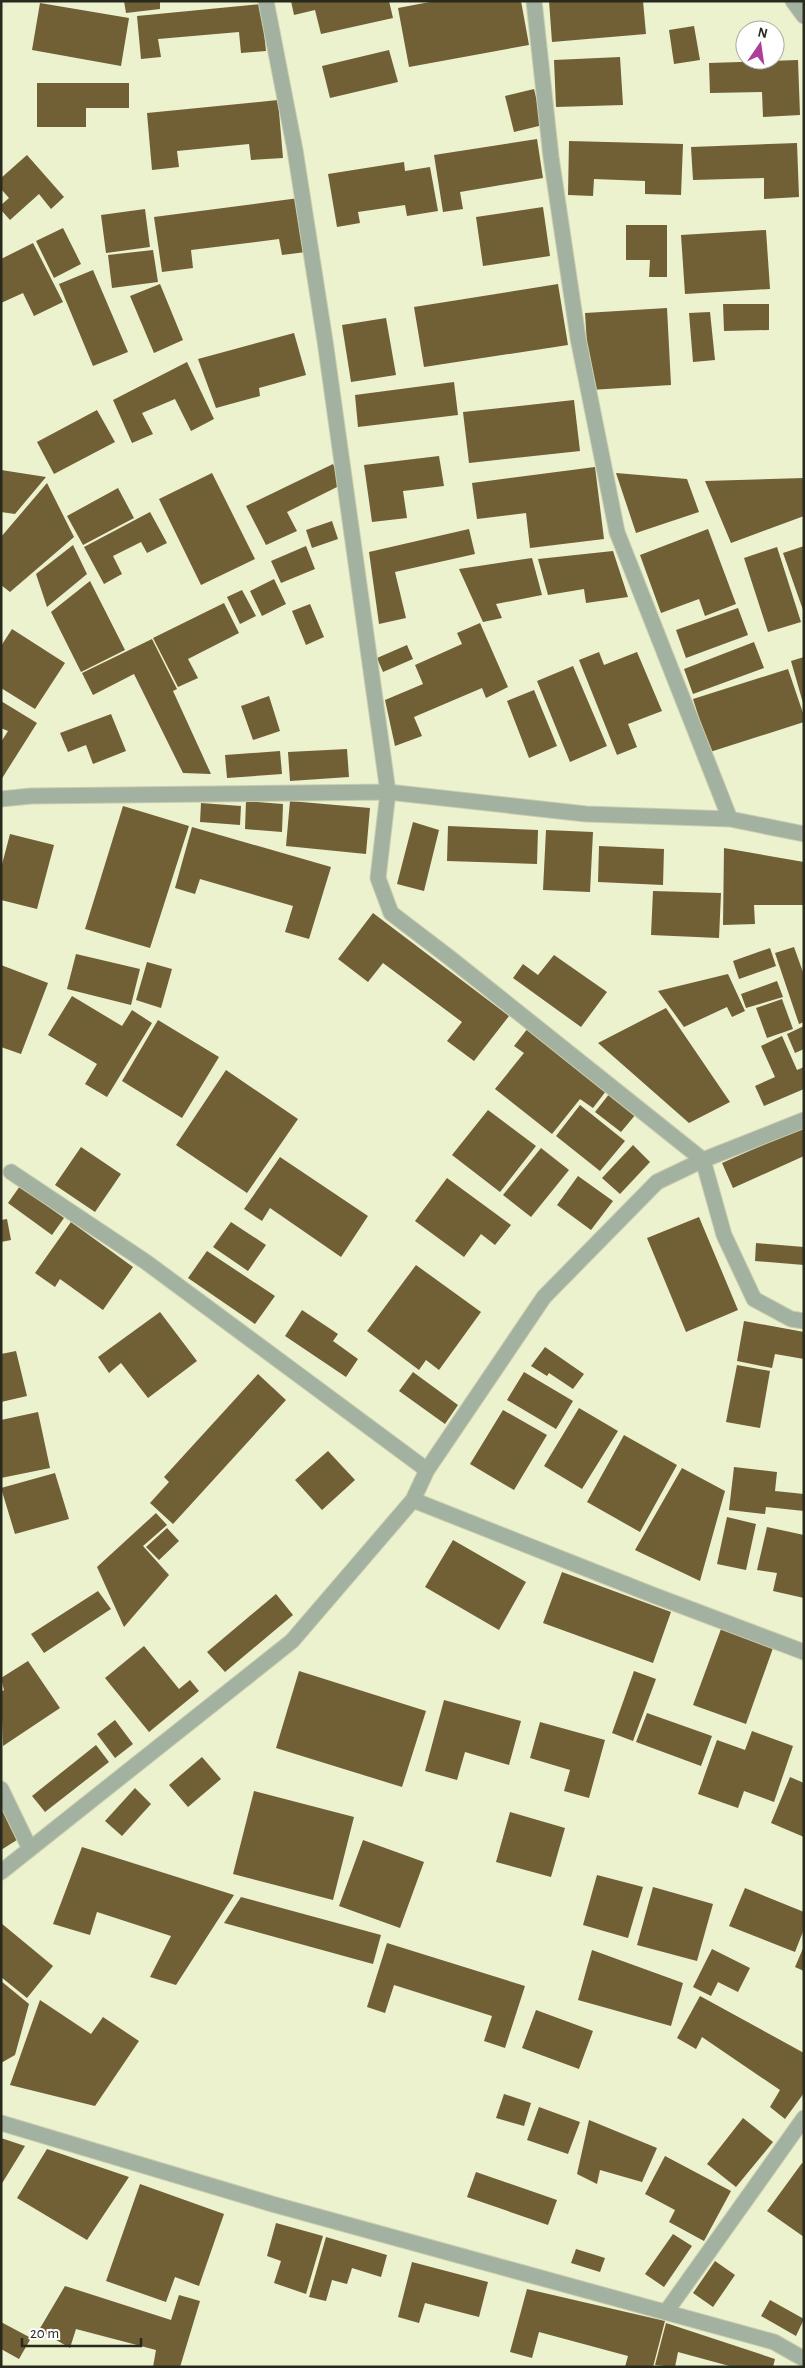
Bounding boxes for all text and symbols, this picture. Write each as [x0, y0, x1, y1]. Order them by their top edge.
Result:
north arrow [735, 20, 785, 70]
text: N [756, 25, 769, 41]
scale bar [22, 2316, 141, 2348]
text: 20 m [30, 2326, 59, 2341]

